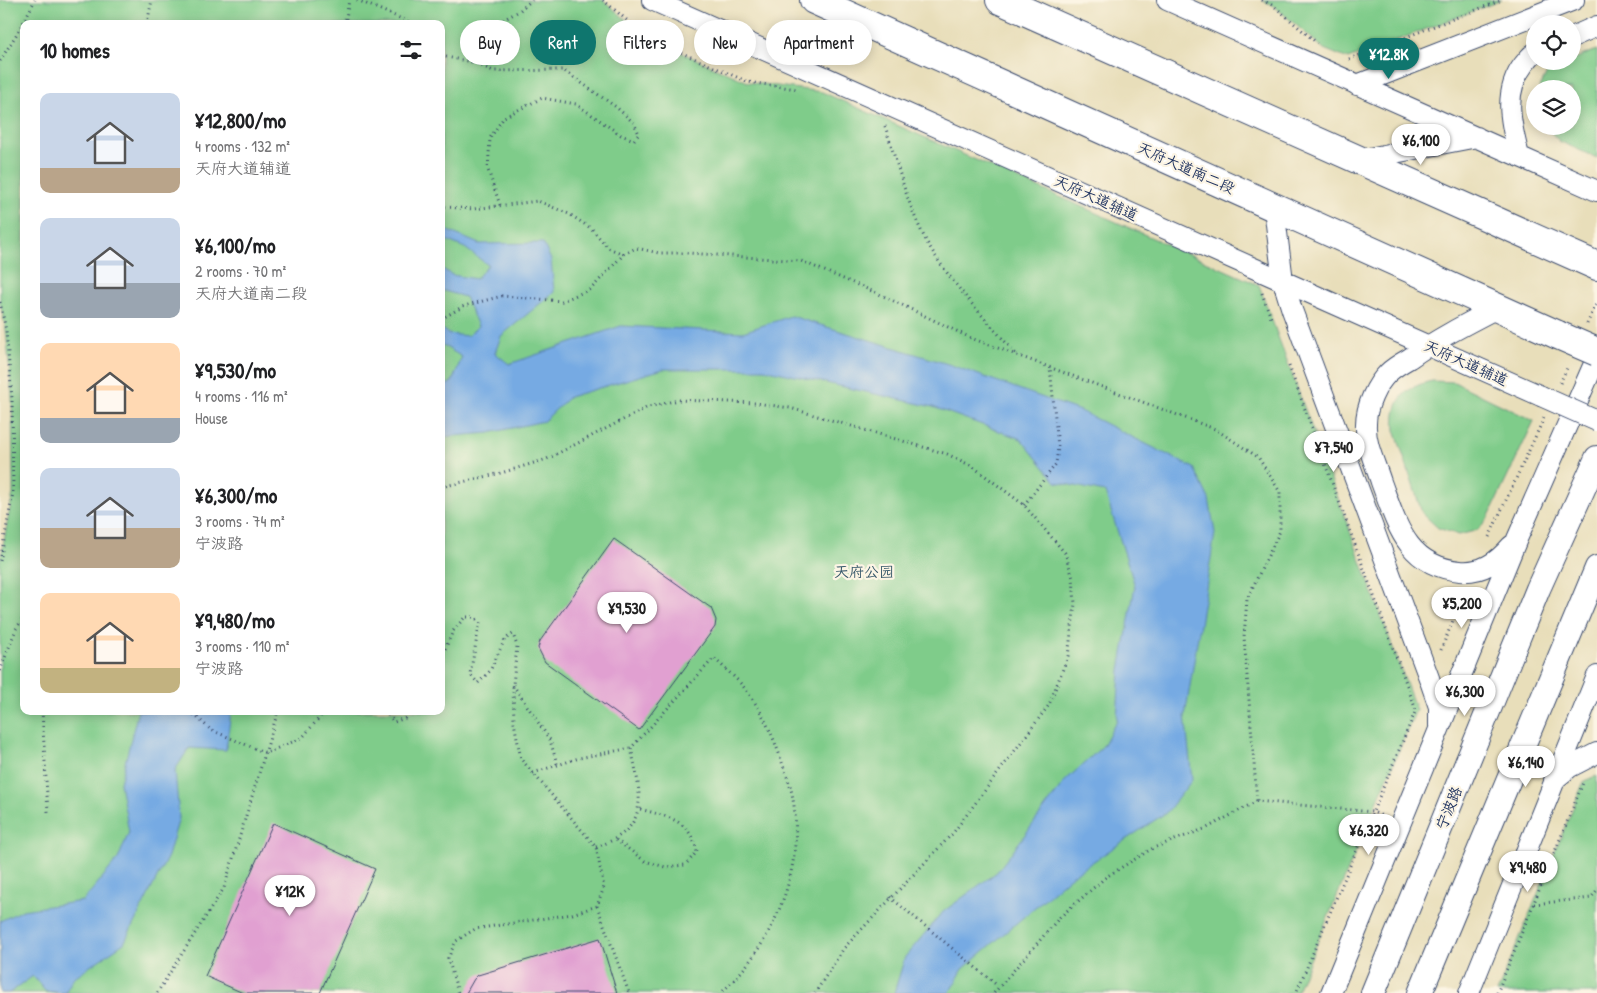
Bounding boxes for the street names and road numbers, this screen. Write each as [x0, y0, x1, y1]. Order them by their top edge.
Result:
street label: 天府大道南二段 [1134, 137, 1238, 198]
street label: 天府大道辅道 [1051, 170, 1142, 225]
street label: 天府大道辅道 [1421, 335, 1512, 390]
street label: 宁波路 [1430, 783, 1467, 833]

